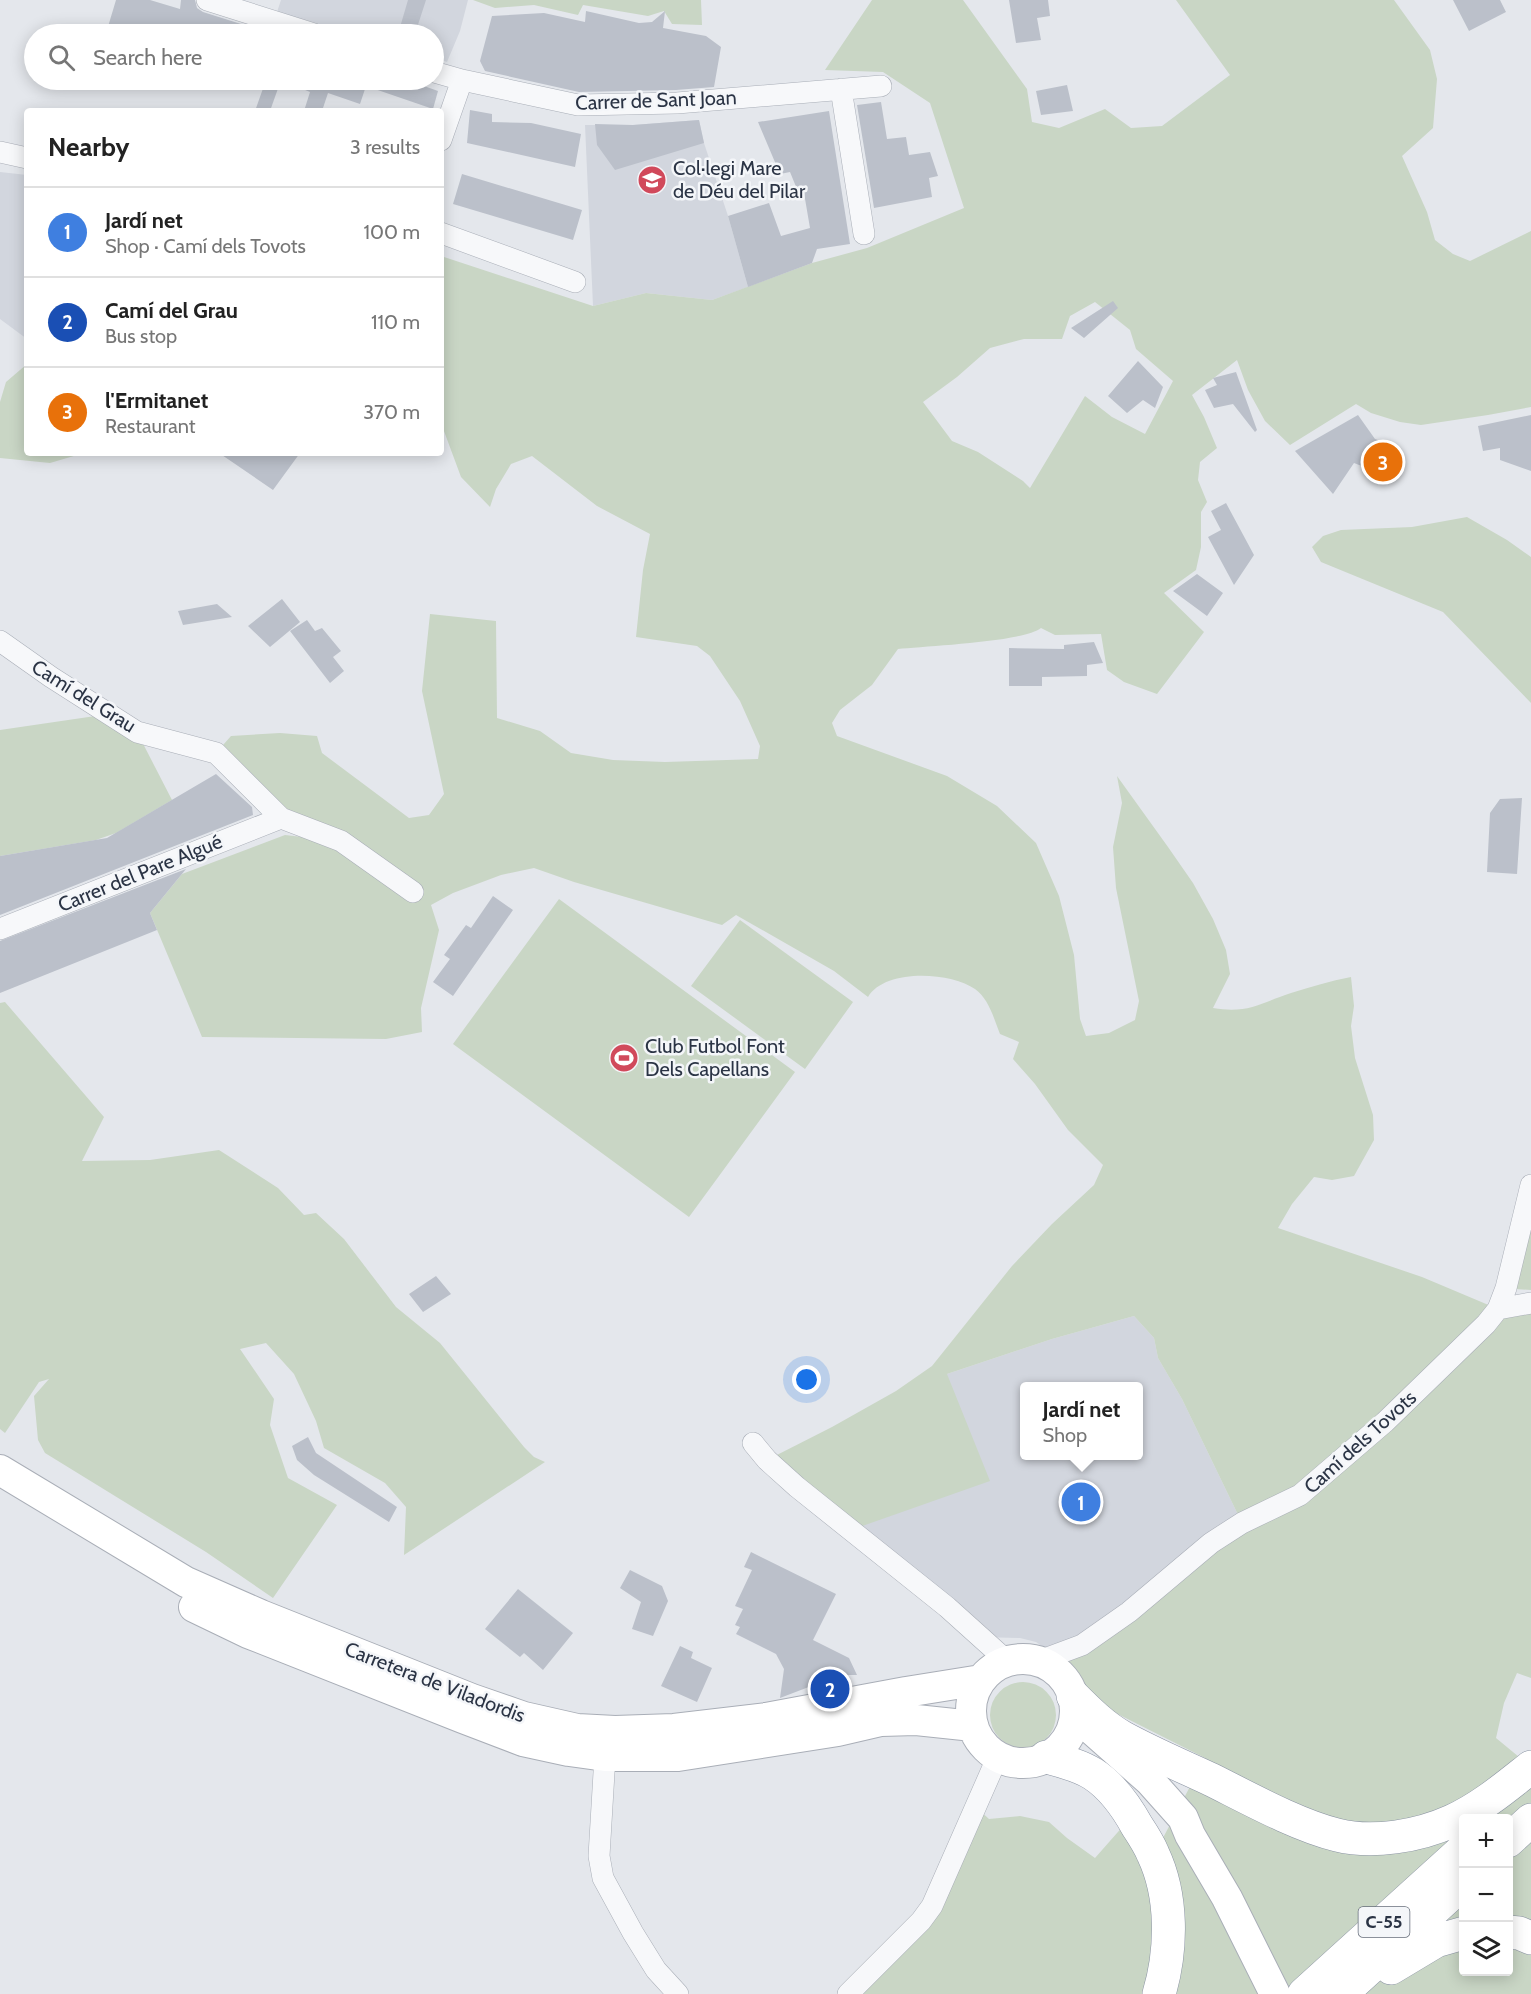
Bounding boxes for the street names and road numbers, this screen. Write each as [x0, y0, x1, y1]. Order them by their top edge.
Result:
street label: Carrer de Sant Joan [575, 85, 737, 115]
street label: Camí del Grau [27, 654, 141, 738]
street label: Carrer del Pare Algué [54, 829, 226, 917]
street label: Camí dels Tovots [1299, 1385, 1421, 1499]
street label: Carretera de Viladordis [342, 1637, 528, 1727]
road number: C-55 [1358, 1907, 1410, 1937]

